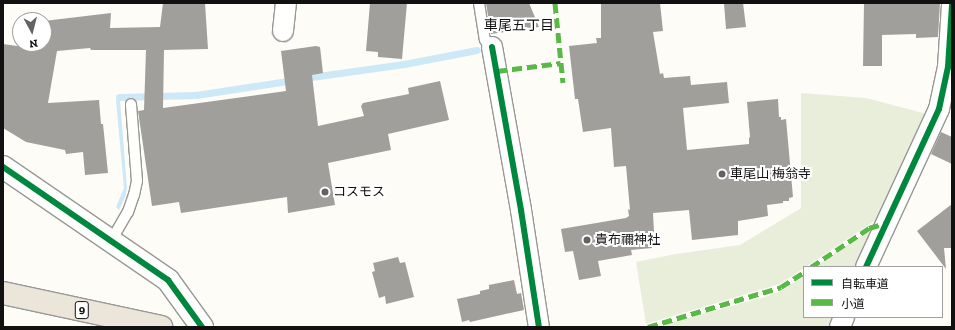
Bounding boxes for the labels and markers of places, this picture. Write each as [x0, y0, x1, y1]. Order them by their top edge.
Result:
place label: 車尾山 梅翁寺 [730, 166, 811, 182]
marker: 車尾山 梅翁寺 [717, 169, 727, 179]
place label: コスモス [333, 184, 385, 200]
marker: コスモス [320, 187, 330, 197]
place label: 貴布禰神社 [595, 232, 660, 248]
marker: 貴布禰神社 [582, 235, 592, 245]

